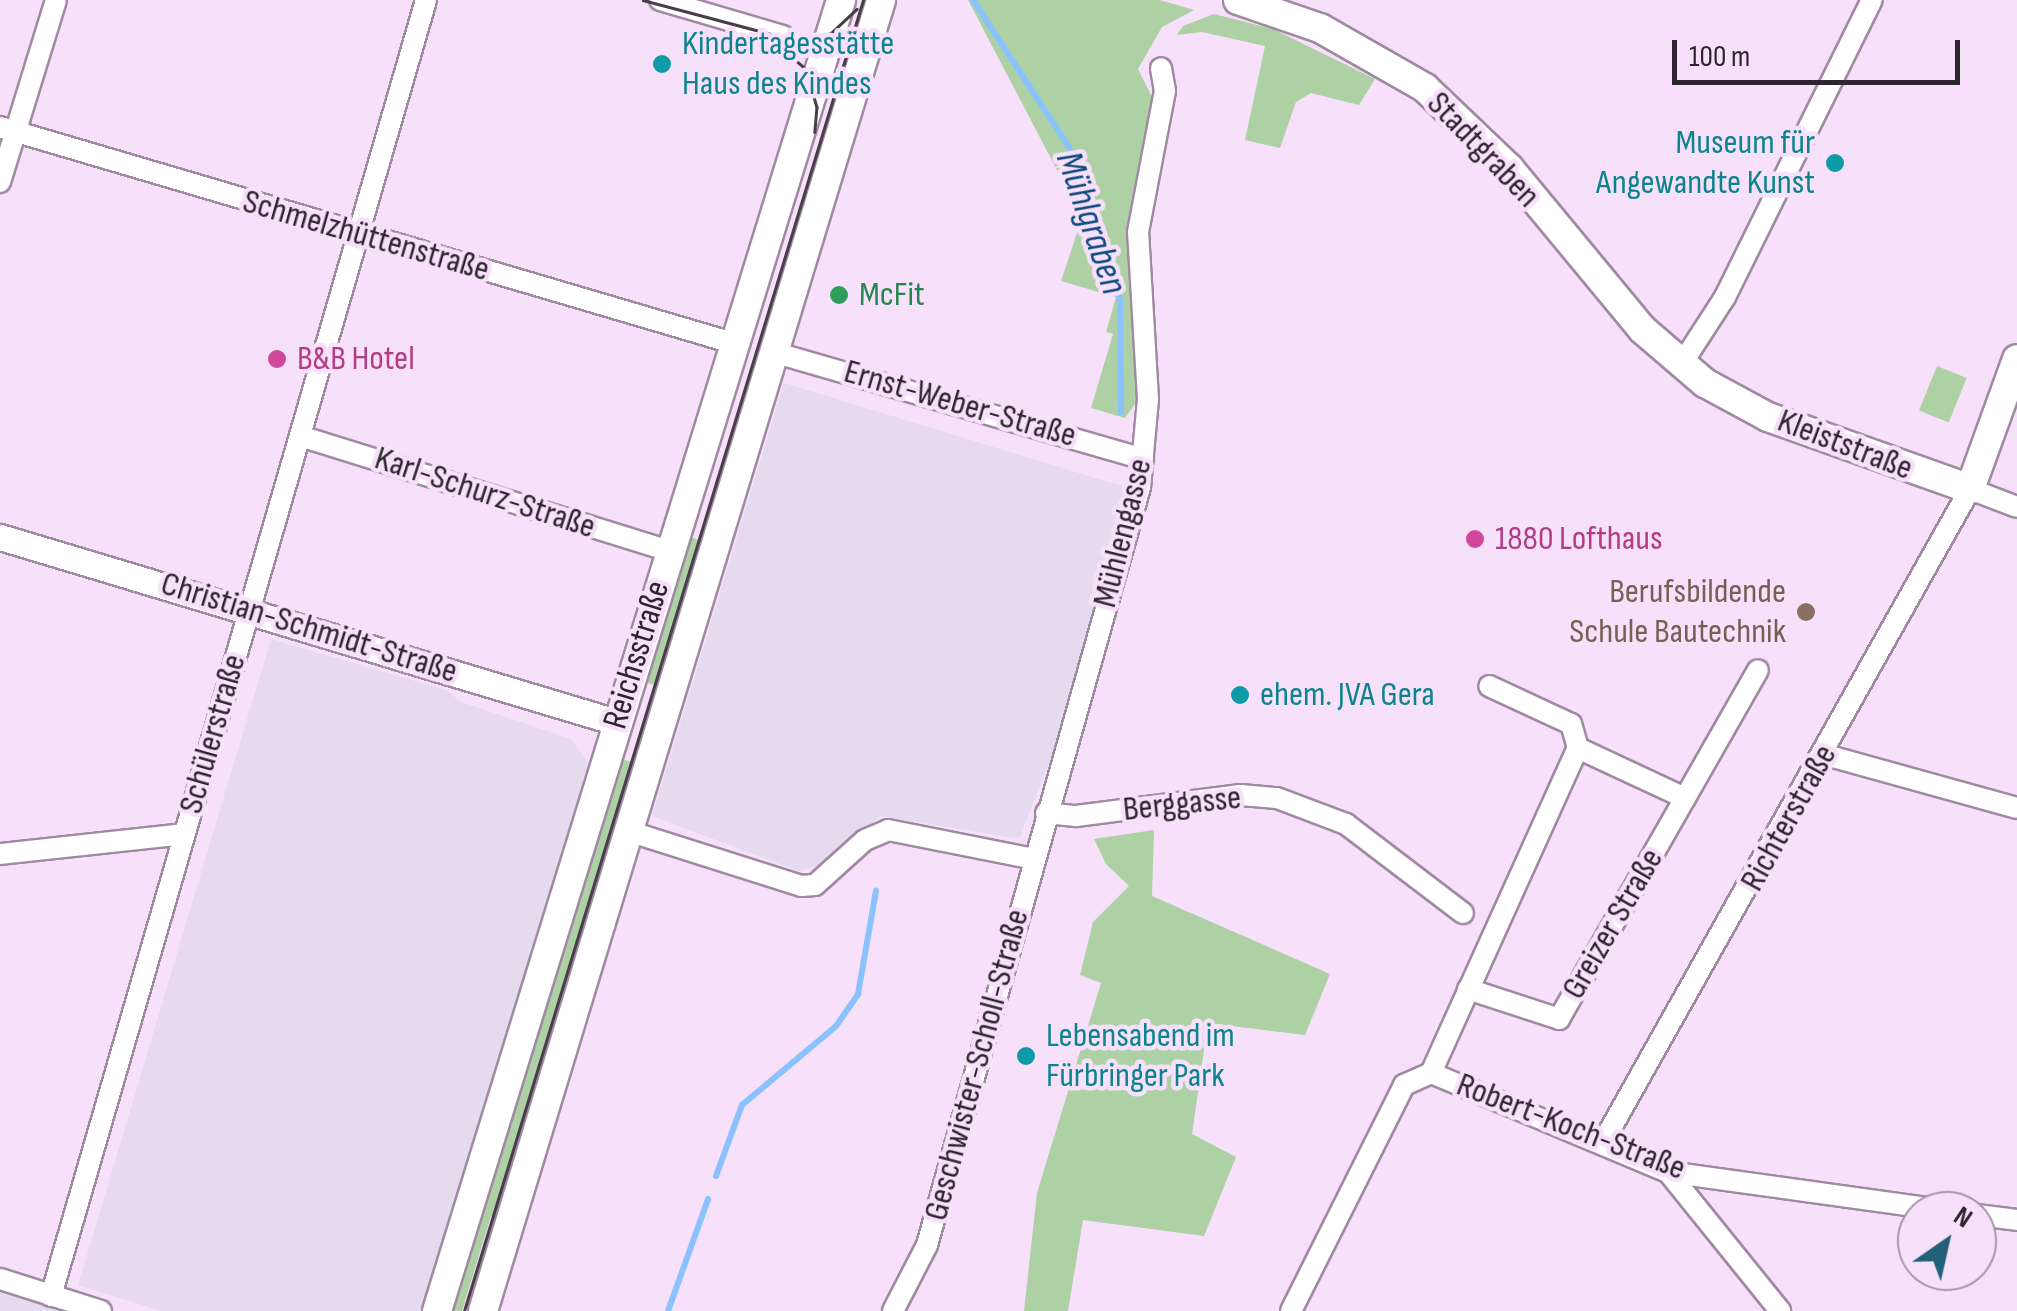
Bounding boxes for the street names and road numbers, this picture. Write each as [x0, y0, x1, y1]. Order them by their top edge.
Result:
street label: Stadtgraben [1418, 83, 1548, 217]
street label: Schmelzhüttenstraße [238, 181, 494, 291]
street label: Ernst-Weber-Straße [839, 351, 1081, 457]
street label: Kleiststraße [1772, 400, 1918, 490]
street label: Karl-Schurz-Straße [369, 438, 601, 548]
street label: Mühlengasse [1084, 454, 1162, 612]
street label: Christian-Schmidt-Straße [156, 563, 462, 693]
street label: Reichsstraße [595, 576, 679, 734]
street label: Schülerstraße [170, 650, 256, 818]
street label: Richterstraße [1732, 737, 1846, 899]
street label: Berggasse [1121, 777, 1243, 831]
street label: Greizer Straße [1553, 841, 1673, 1007]
street label: Geschwister-Scholl-Straße [915, 905, 1039, 1225]
street label: Robert-Koch-Straße [1451, 1064, 1691, 1190]

